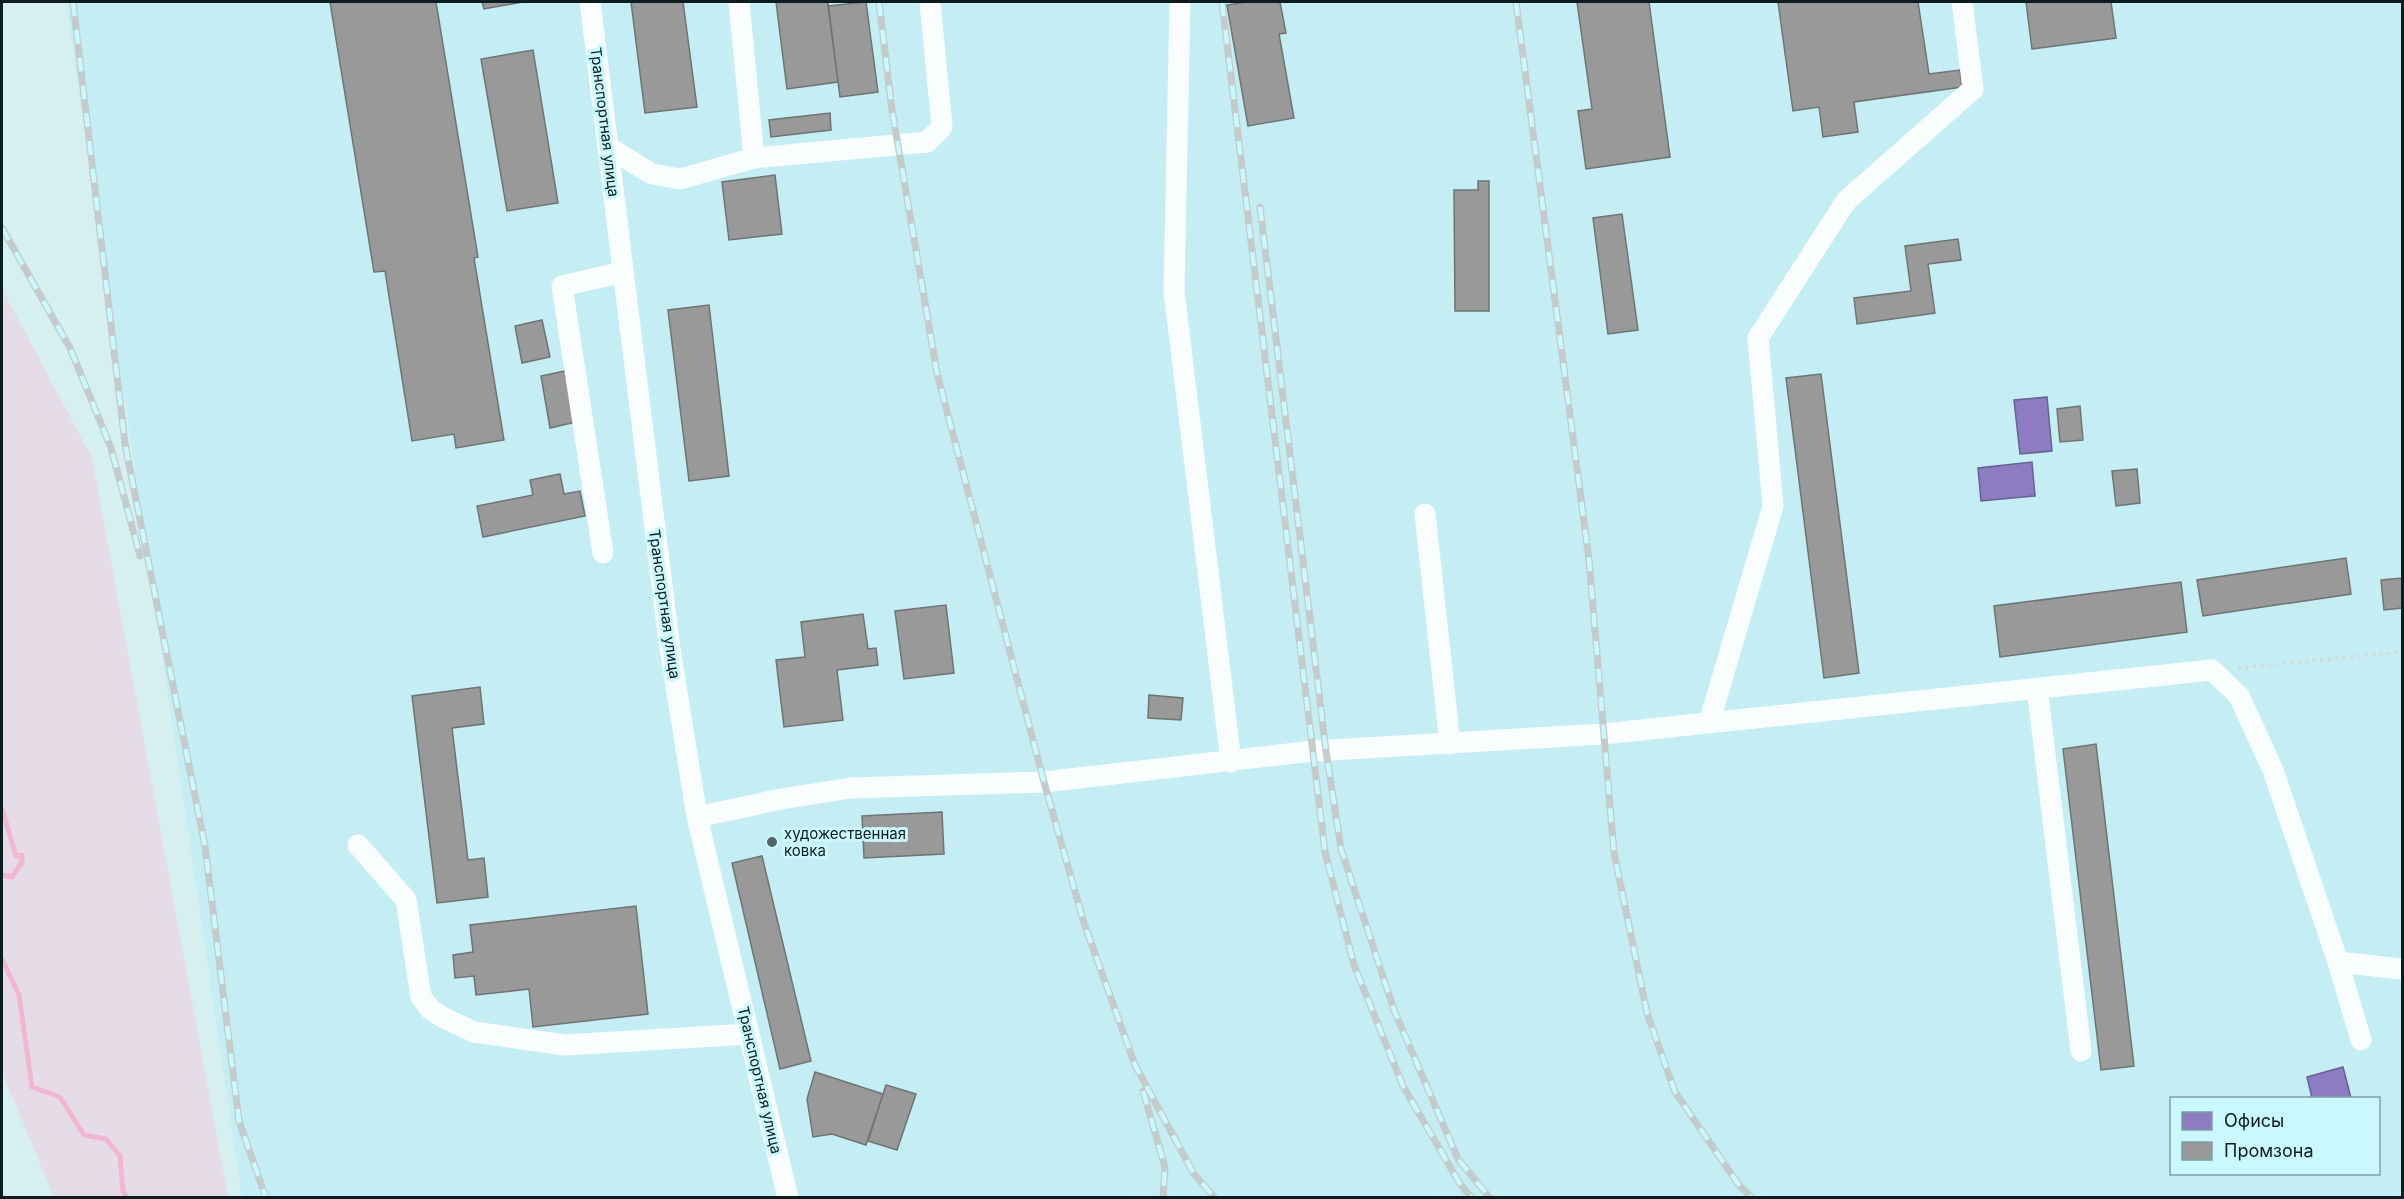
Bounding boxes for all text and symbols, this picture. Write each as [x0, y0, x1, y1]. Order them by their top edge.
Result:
street label: Транспортная улица [586, 46, 624, 198]
street label: Транспортная улица [645, 528, 685, 680]
place label: художественная ковка [784, 824, 906, 860]
marker: художественная ковка [765, 835, 779, 849]
street label: Транспортная улица [734, 1004, 786, 1156]
legend [2170, 1097, 2380, 1175]
text: Офисы [2224, 1110, 2284, 1131]
text: Промзона [2224, 1140, 2314, 1161]

